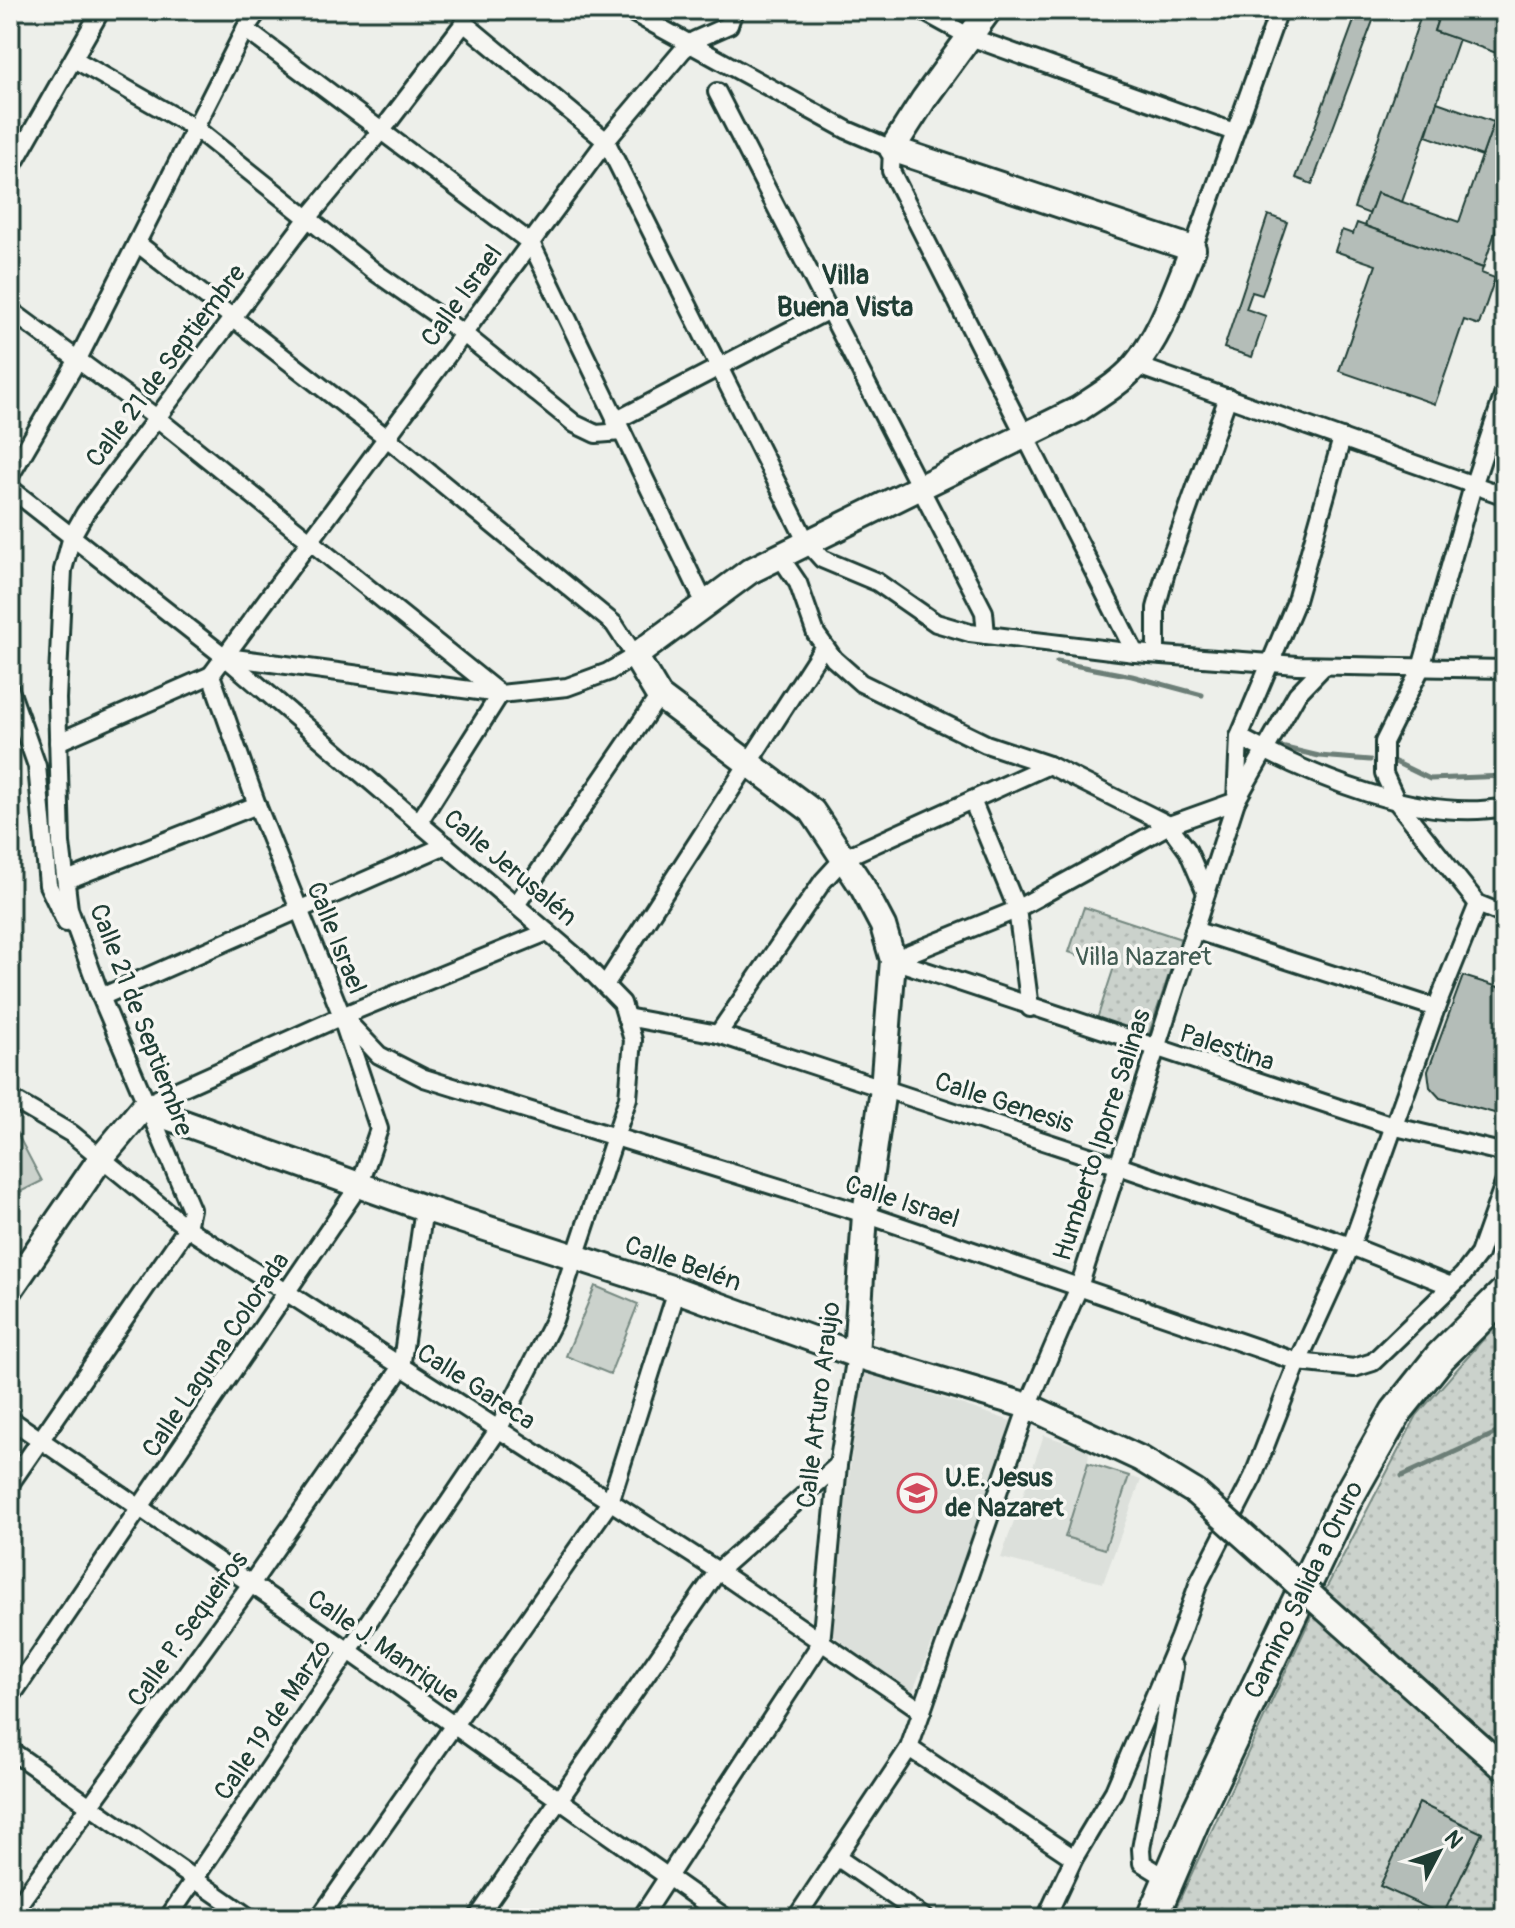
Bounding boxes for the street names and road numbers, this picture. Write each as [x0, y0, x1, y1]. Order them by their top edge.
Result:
street label: Calle Israel [414, 239, 510, 353]
street label: Calle 21 de Septiembre [79, 258, 253, 474]
street label: Calle Jerusalén [436, 803, 584, 933]
street label: Calle Israel [299, 877, 373, 999]
street label: Calle 21 de Septiembre [82, 899, 200, 1141]
street label: Humberto Iporre Salinas [1046, 1005, 1158, 1265]
street label: Palestina [1176, 1018, 1278, 1078]
street label: Calle Genesis [931, 1066, 1078, 1141]
street label: Calle Israel [841, 1169, 963, 1235]
street label: Calle Belén [620, 1229, 746, 1299]
street label: Calle Laguna Colorada [135, 1246, 297, 1464]
street label: Calle Arturo Araujo [790, 1300, 848, 1510]
street label: Calle Gareca [411, 1337, 541, 1437]
street label: Camino Salida a Oruro [1237, 1476, 1371, 1704]
street label: Calle P. Sequeiros [121, 1545, 255, 1713]
street label: Calle J. Manrique [301, 1583, 465, 1711]
street label: Calle 19 de Marzo [207, 1633, 339, 1807]

